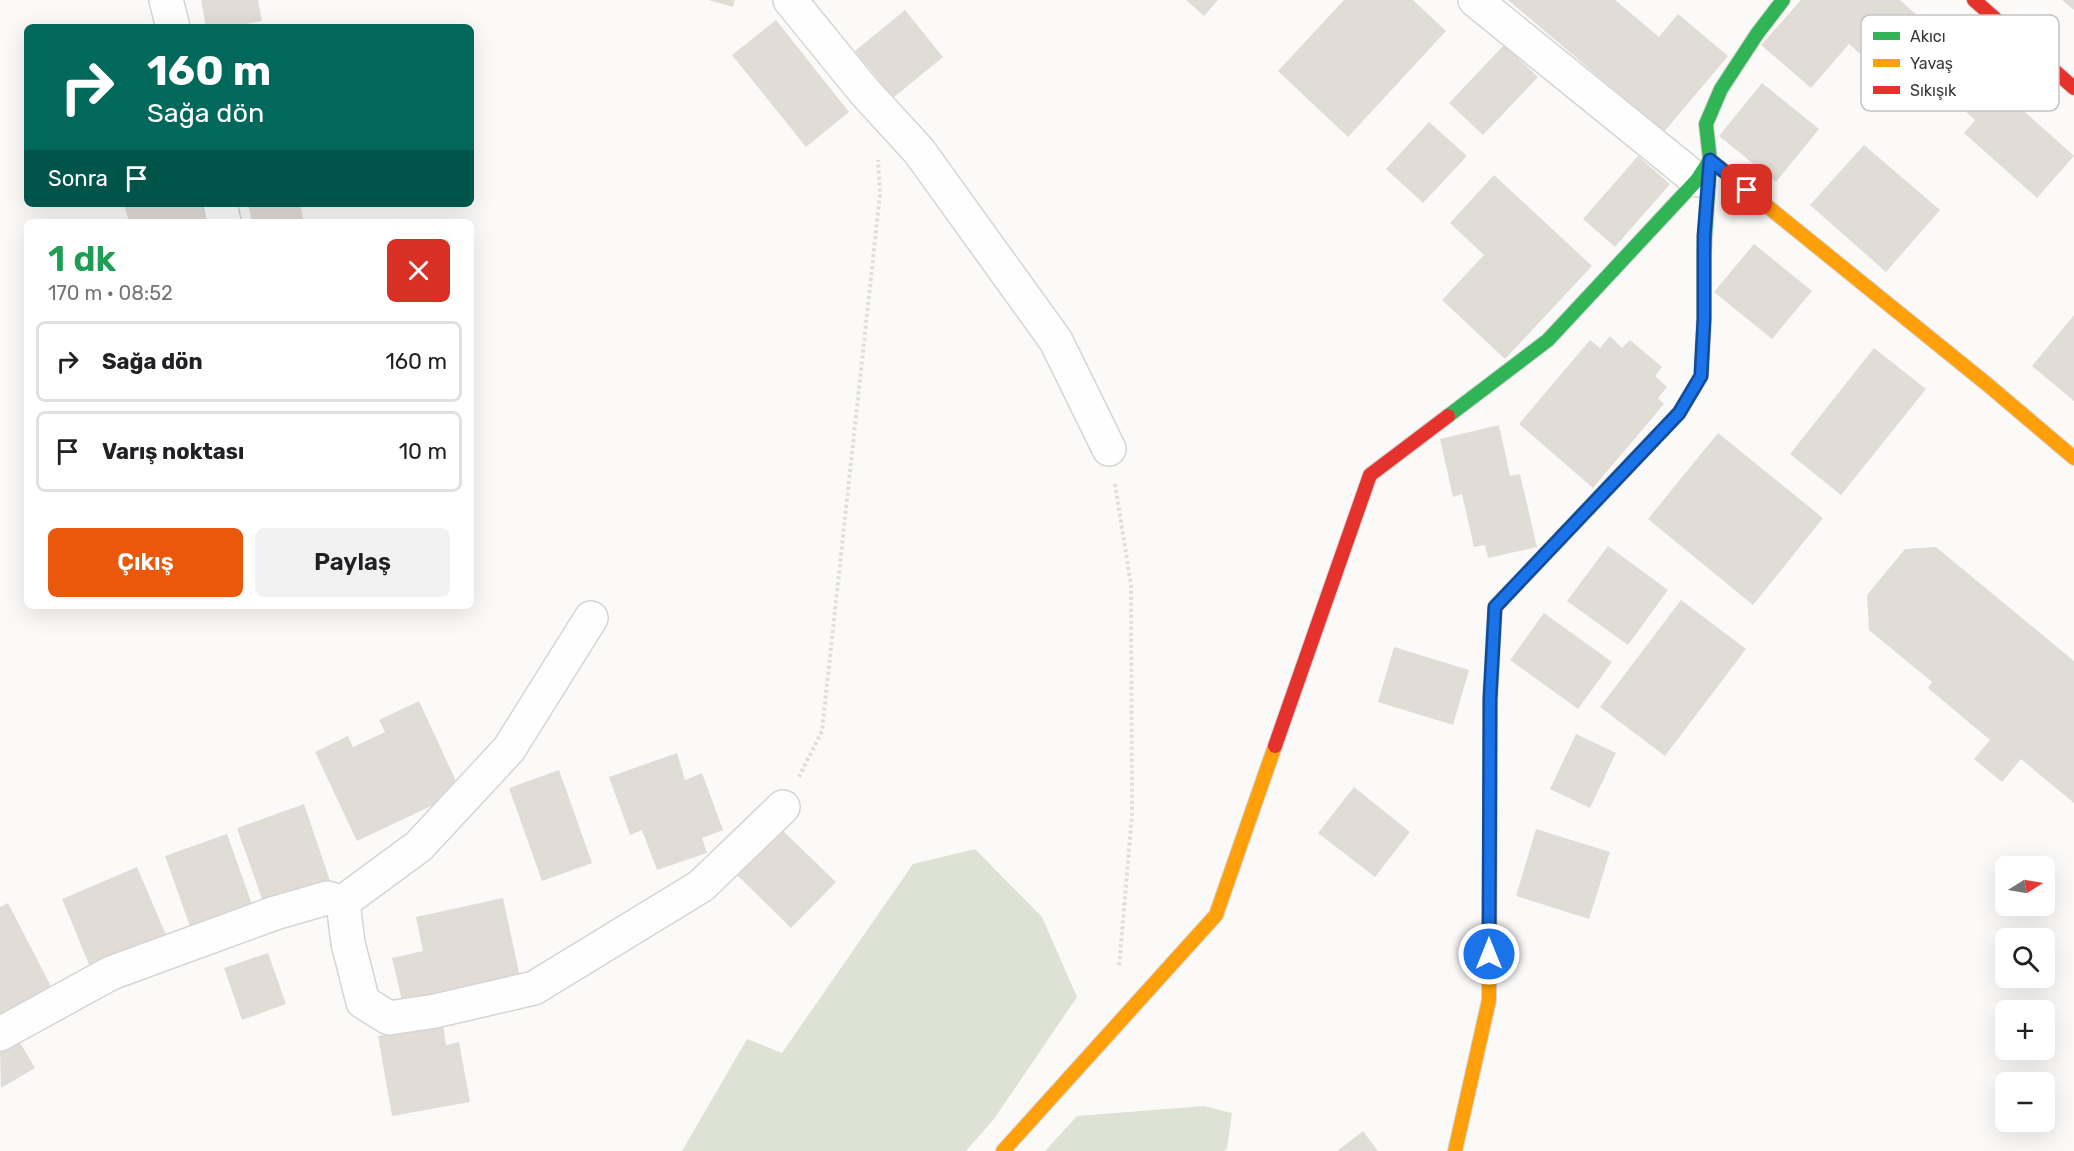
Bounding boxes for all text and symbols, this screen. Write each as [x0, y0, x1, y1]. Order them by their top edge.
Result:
legend [1861, 15, 2059, 111]
text: Akıcı [1910, 27, 1946, 46]
text: 160 m [147, 46, 271, 96]
icon: right [48, 48, 126, 126]
text: Yavaş [1910, 54, 1953, 73]
text: Sıkışık [1910, 81, 1957, 100]
text: Sağa dön [147, 97, 264, 129]
icon: arrive [120, 162, 153, 195]
pin [1721, 164, 1772, 215]
text: Sonra [48, 165, 108, 192]
icon: arrive [1730, 173, 1763, 206]
text: 1 dk [48, 237, 116, 280]
button: close [387, 239, 450, 302]
text: 170 m · 08:52 [48, 281, 173, 305]
icon: right [51, 345, 84, 378]
text: Sağa dön [102, 348, 203, 375]
text: 160 m [385, 348, 447, 375]
icon: arrive [51, 435, 84, 468]
text: Varış noktası [102, 438, 244, 465]
text: 10 m [399, 438, 447, 465]
button: Çıkış [48, 528, 243, 597]
button: Paylaş [255, 528, 450, 597]
north arrow [1995, 856, 2055, 916]
map controls [1995, 856, 2055, 1132]
position arrow [1457, 922, 1521, 986]
button: search [1995, 928, 2055, 988]
button: + [1995, 1000, 2055, 1060]
button: − [1995, 1072, 2055, 1132]

